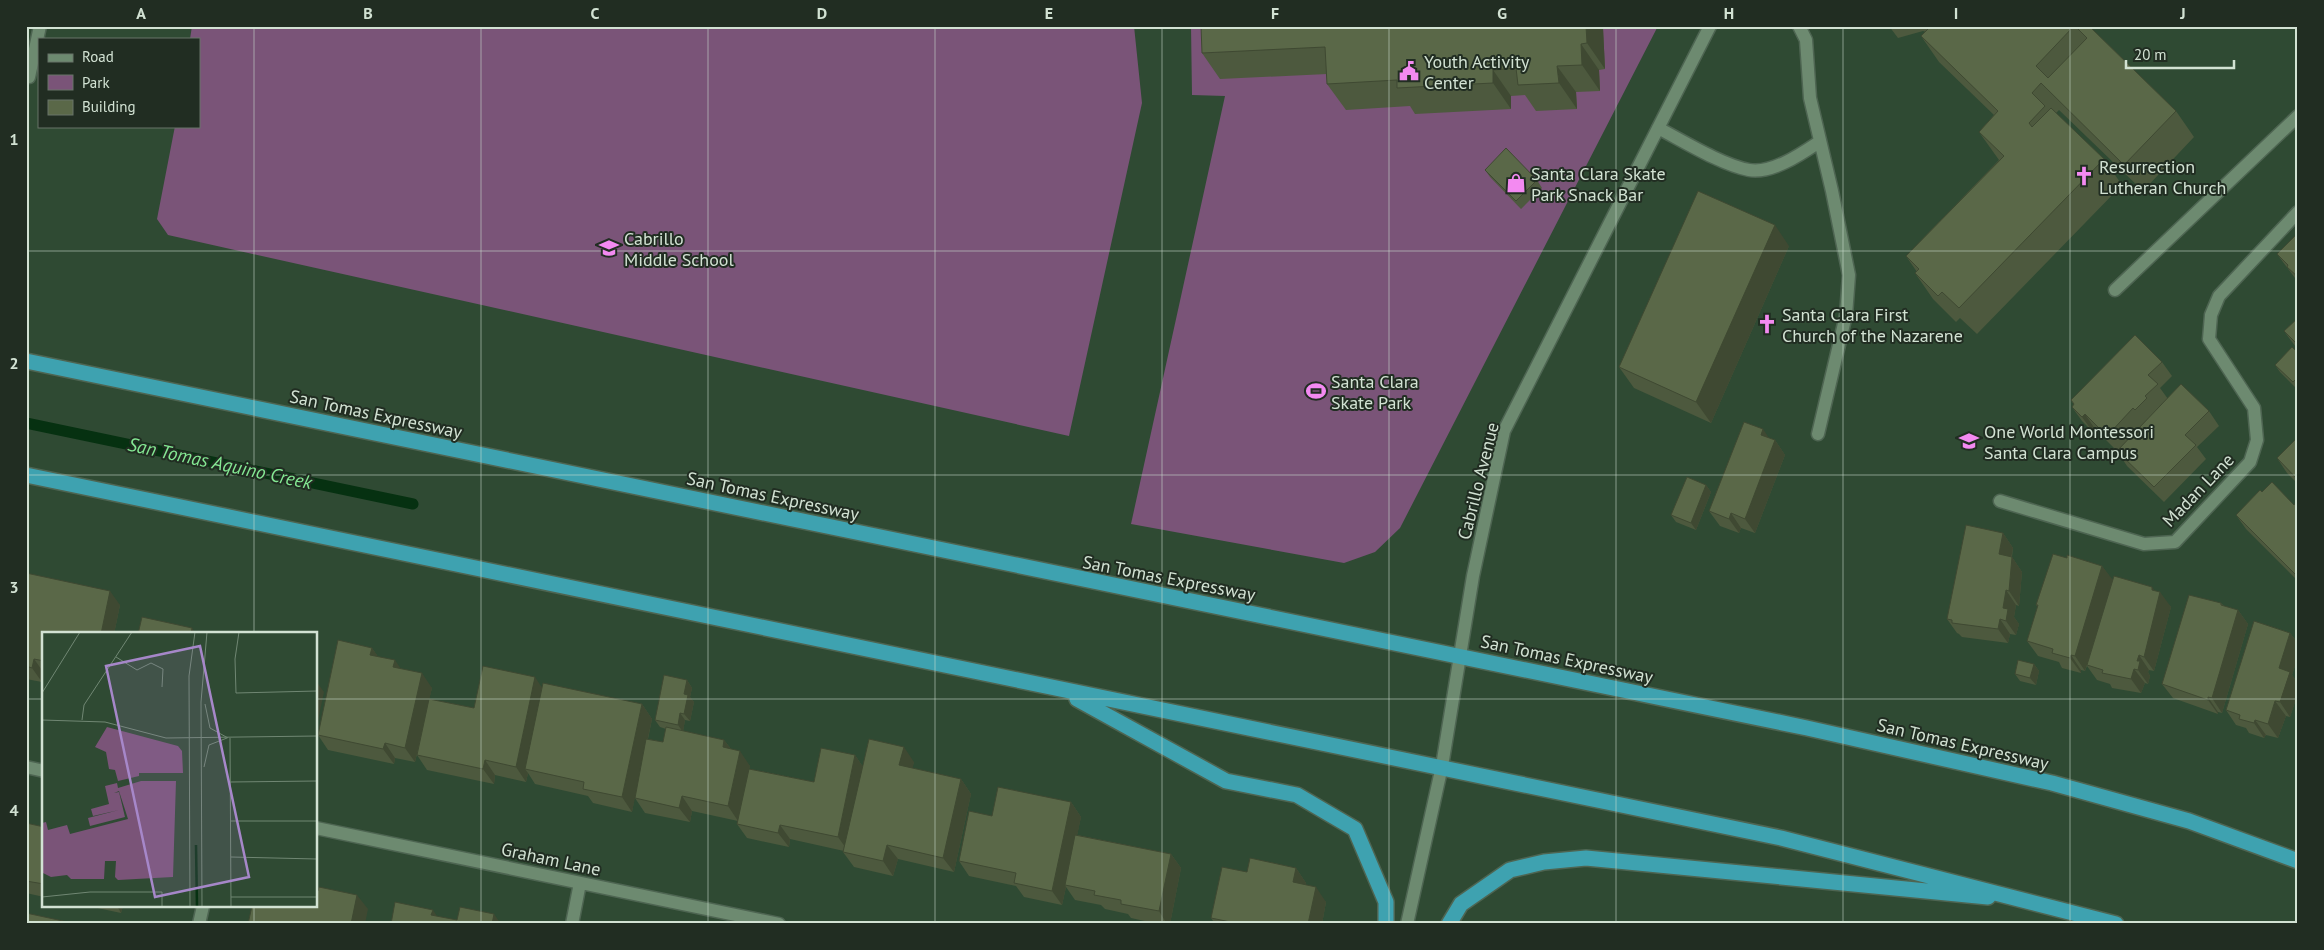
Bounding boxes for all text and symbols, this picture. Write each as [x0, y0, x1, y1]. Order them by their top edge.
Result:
text: A [136, 3, 146, 23]
text: B [363, 3, 373, 23]
text: C [591, 3, 600, 23]
text: D [817, 3, 827, 23]
text: E [1045, 3, 1053, 23]
text: F [1271, 3, 1279, 23]
text: G [1497, 3, 1507, 23]
text: H [1724, 3, 1734, 23]
text: I [1954, 3, 1958, 23]
text: J [2179, 3, 2186, 23]
legend [38, 38, 200, 128]
scale bar [2126, 38, 2234, 70]
text: 20 m [2134, 45, 2167, 64]
text: Road [82, 47, 114, 66]
place label: Youth Activity Center [1424, 50, 1530, 94]
public building icon: Youth Activity Center [1398, 60, 1420, 82]
text: Park [82, 73, 110, 92]
text: Building [82, 97, 136, 116]
text: 1 [9, 129, 19, 149]
place label: Resurrection Lutheran Church [2099, 155, 2226, 199]
place label: Santa Clara Skate Park Snack Bar [1531, 162, 1666, 206]
church icon: Resurrection Lutheran Church [2073, 165, 2095, 187]
shop icon: Santa Clara Skate Park Snack Bar [1505, 172, 1527, 194]
place label: Cabrillo Middle School [624, 227, 734, 271]
school or university icon: Cabrillo Middle School [598, 237, 620, 259]
place label: Santa Clara First Church of the Nazarene [1782, 303, 1963, 347]
church icon: Santa Clara First Church of the Nazarene [1756, 313, 1778, 335]
text: 2 [9, 353, 19, 373]
place label: Santa Clara Skate Park [1331, 370, 1419, 414]
sports icon: Santa Clara Skate Park [1305, 380, 1327, 402]
street label: San Tomas Expressway [288, 385, 465, 444]
street label: Cabrillo Avenue [1452, 420, 1504, 542]
place label: One World Montessori Santa Clara Campus [1984, 420, 2154, 464]
school or university icon: One World Montessori Santa Clara Campus [1958, 430, 1980, 452]
water label: San Tomas Aquino Creek [126, 432, 316, 495]
street label: Madan Lane [2157, 448, 2239, 532]
street label: San Tomas Expressway [685, 467, 862, 526]
street label: San Tomas Expressway [1081, 550, 1258, 606]
text: 3 [9, 577, 19, 597]
street label: San Tomas Expressway [1479, 630, 1656, 689]
inset map [42, 632, 318, 908]
street label: San Tomas Expressway [1875, 713, 2052, 775]
text: 4 [9, 800, 19, 820]
street label: Graham Lane [499, 837, 603, 881]

